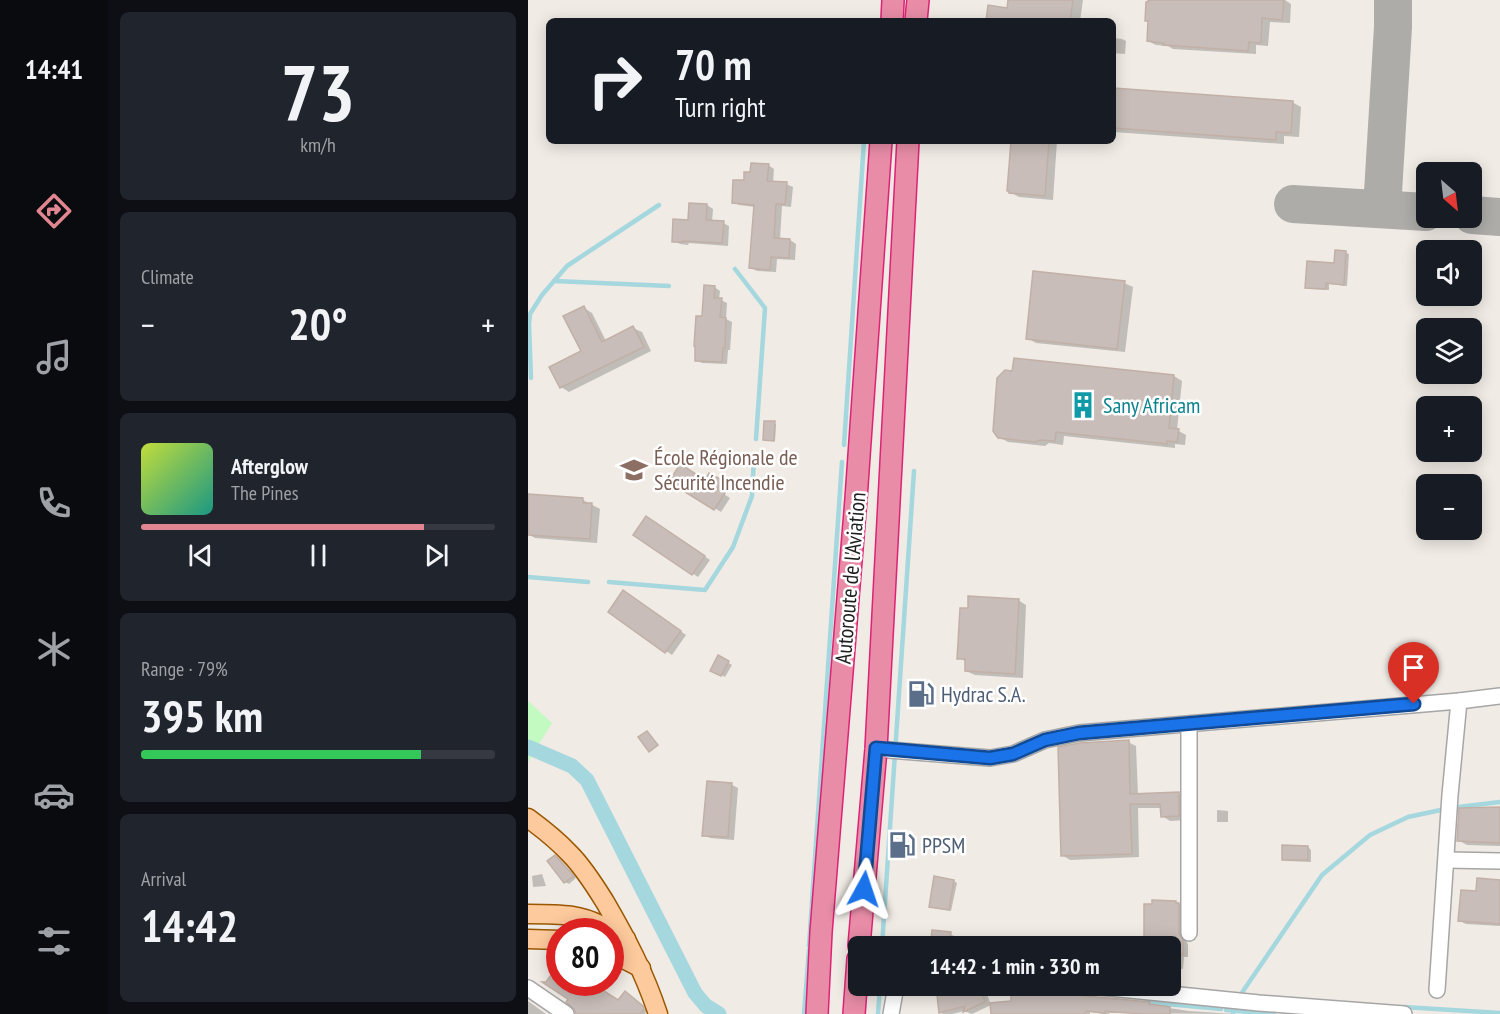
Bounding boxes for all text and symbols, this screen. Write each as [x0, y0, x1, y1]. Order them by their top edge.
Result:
text: 70 m [675, 37, 752, 92]
text: 73 [281, 42, 355, 143]
icon: right [576, 42, 654, 120]
text: 14:41 [25, 52, 83, 86]
text: Turn right [675, 90, 766, 124]
text: km/h [300, 132, 336, 158]
north arrow [1416, 162, 1482, 228]
map controls [1416, 162, 1482, 540]
icon: directions [33, 190, 75, 232]
button: sound [1416, 240, 1482, 306]
text: Climate [141, 264, 194, 290]
text: 20° [288, 294, 348, 352]
text: − [141, 303, 155, 346]
text: + [481, 303, 495, 346]
button: layers [1416, 318, 1482, 384]
icon: music [33, 336, 75, 378]
building icon: Sany Africam [1068, 390, 1098, 420]
place label: Sany Africam [1103, 391, 1200, 419]
button: + [1416, 396, 1482, 462]
place label: École Régionale de Sécurité Incendie [654, 443, 798, 496]
text: Afterglow [231, 452, 308, 480]
school or university icon: École Régionale de Sécurité Incendie [619, 455, 649, 485]
button: − [1416, 474, 1482, 540]
text: The Pines [231, 480, 298, 506]
icon: phone [33, 482, 75, 524]
street label: Autoroute de l'Aviation [829, 491, 871, 665]
icon: previous [184, 539, 217, 572]
icon: pause [302, 539, 335, 572]
icon: next [420, 539, 453, 572]
icon: climate [33, 628, 75, 670]
pin [1388, 642, 1439, 704]
icon: arrive [1397, 651, 1430, 684]
text: Range · 79% [141, 656, 228, 682]
fuel station icon: Hydrac S.A. [906, 679, 936, 709]
place label: Hydrac S.A. [941, 680, 1026, 708]
text: 395 km [141, 686, 263, 744]
icon: car [33, 774, 75, 816]
fuel station icon: PPSM [887, 830, 917, 860]
place label: PPSM [922, 831, 965, 859]
position arrow [832, 857, 896, 921]
text: Arrival [141, 866, 186, 892]
text: 14:42 [141, 896, 238, 954]
speed limit sign: 80 [546, 918, 624, 996]
icon: filters [33, 920, 75, 962]
text: 14:42 · 1 min · 330 m [929, 952, 1100, 980]

